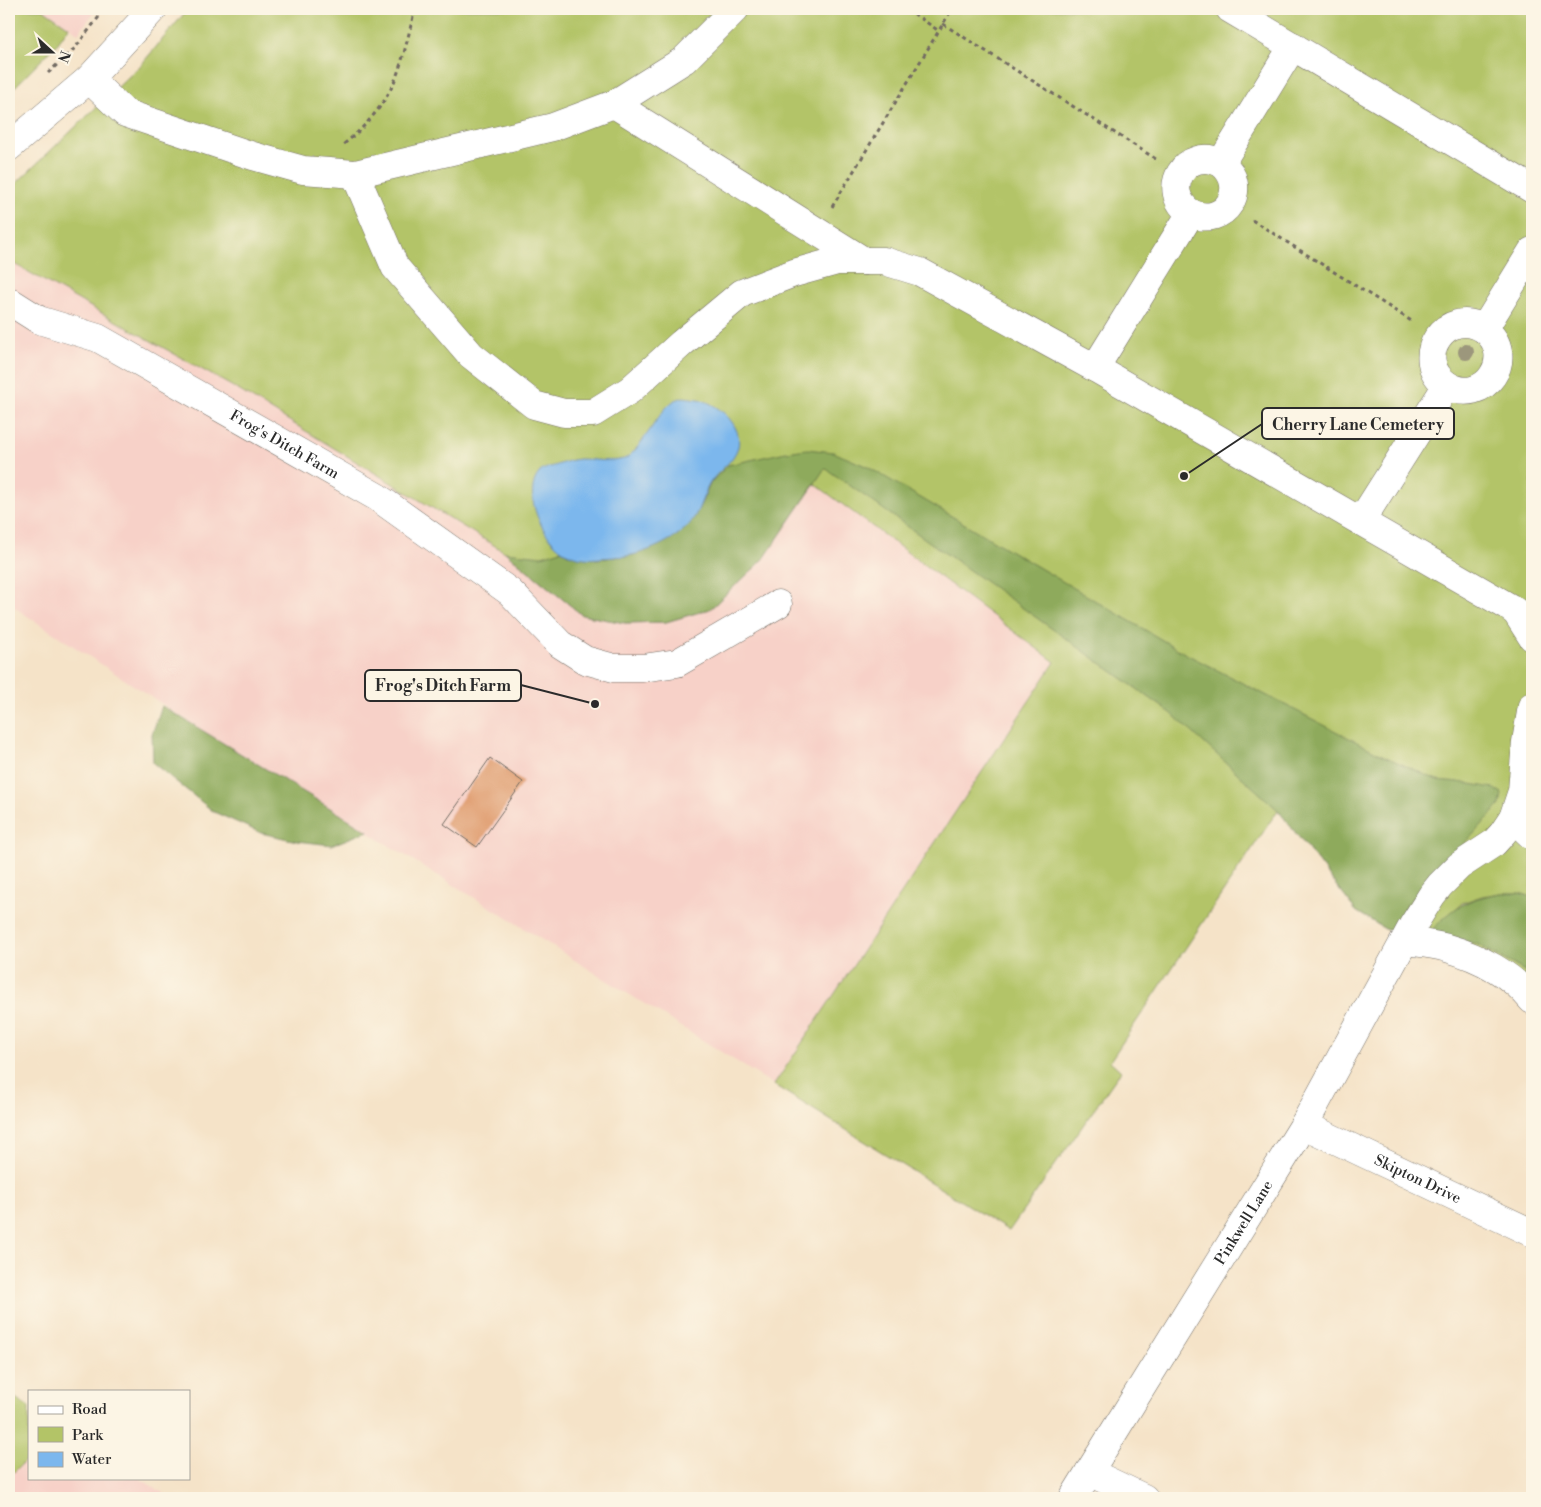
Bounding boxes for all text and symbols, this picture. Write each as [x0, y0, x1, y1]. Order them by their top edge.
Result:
north arrow [28, 28, 78, 78]
text: N [53, 48, 74, 65]
street label: Frog's Ditch Farm [226, 406, 342, 483]
callout: Cherry Lane Cemetery [1262, 408, 1454, 439]
text: Cherry Lane Cemetery [1272, 415, 1445, 435]
callout: Frog's Ditch Farm [365, 670, 521, 701]
text: Frog's Ditch Farm [375, 676, 511, 696]
street label: Skipton Drive [1371, 1151, 1464, 1208]
street label: Pinkwell Lane [1211, 1177, 1277, 1269]
legend [28, 1390, 190, 1480]
text: Road [72, 1400, 107, 1419]
text: Park [72, 1426, 104, 1445]
text: Water [71, 1450, 112, 1469]

